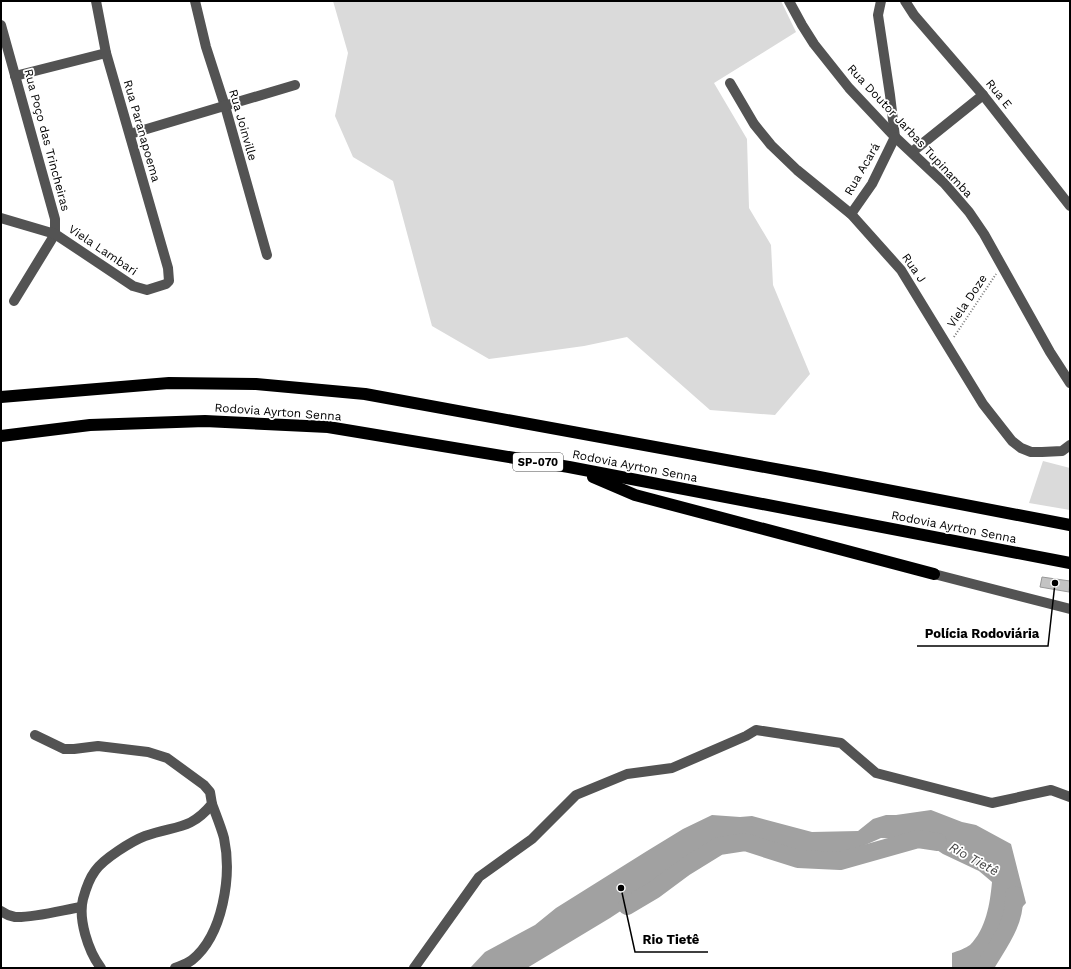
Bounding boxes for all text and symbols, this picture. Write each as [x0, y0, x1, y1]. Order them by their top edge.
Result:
street label: Rua Doutor Jarbas Tupinamba [845, 61, 976, 201]
street label: Rua Poço das Trincheiras [21, 67, 73, 213]
street label: Rua E [983, 77, 1015, 112]
street label: Rua Paranapoema [121, 78, 163, 184]
street label: Rua Joinville [226, 88, 260, 162]
street label: Rua Acará [841, 140, 883, 198]
street label: Viela Lambari [66, 222, 140, 278]
street label: Rua J [899, 251, 929, 285]
street label: Viela Doze [944, 272, 990, 330]
street label: Rodovia Ayrton Senna [214, 401, 342, 423]
street label: Rodovia Ayrton Senna [571, 447, 699, 485]
road number: SP-070 [513, 453, 563, 471]
street label: Rodovia Ayrton Senna [890, 508, 1018, 546]
callout: Polícia Rodoviária [917, 621, 1048, 646]
text: Polícia Rodoviária [925, 626, 1040, 641]
water label: Rio Tietê [947, 839, 1001, 879]
callout: Rio Tietê [635, 927, 708, 952]
text: Rio Tietê [643, 932, 700, 947]

